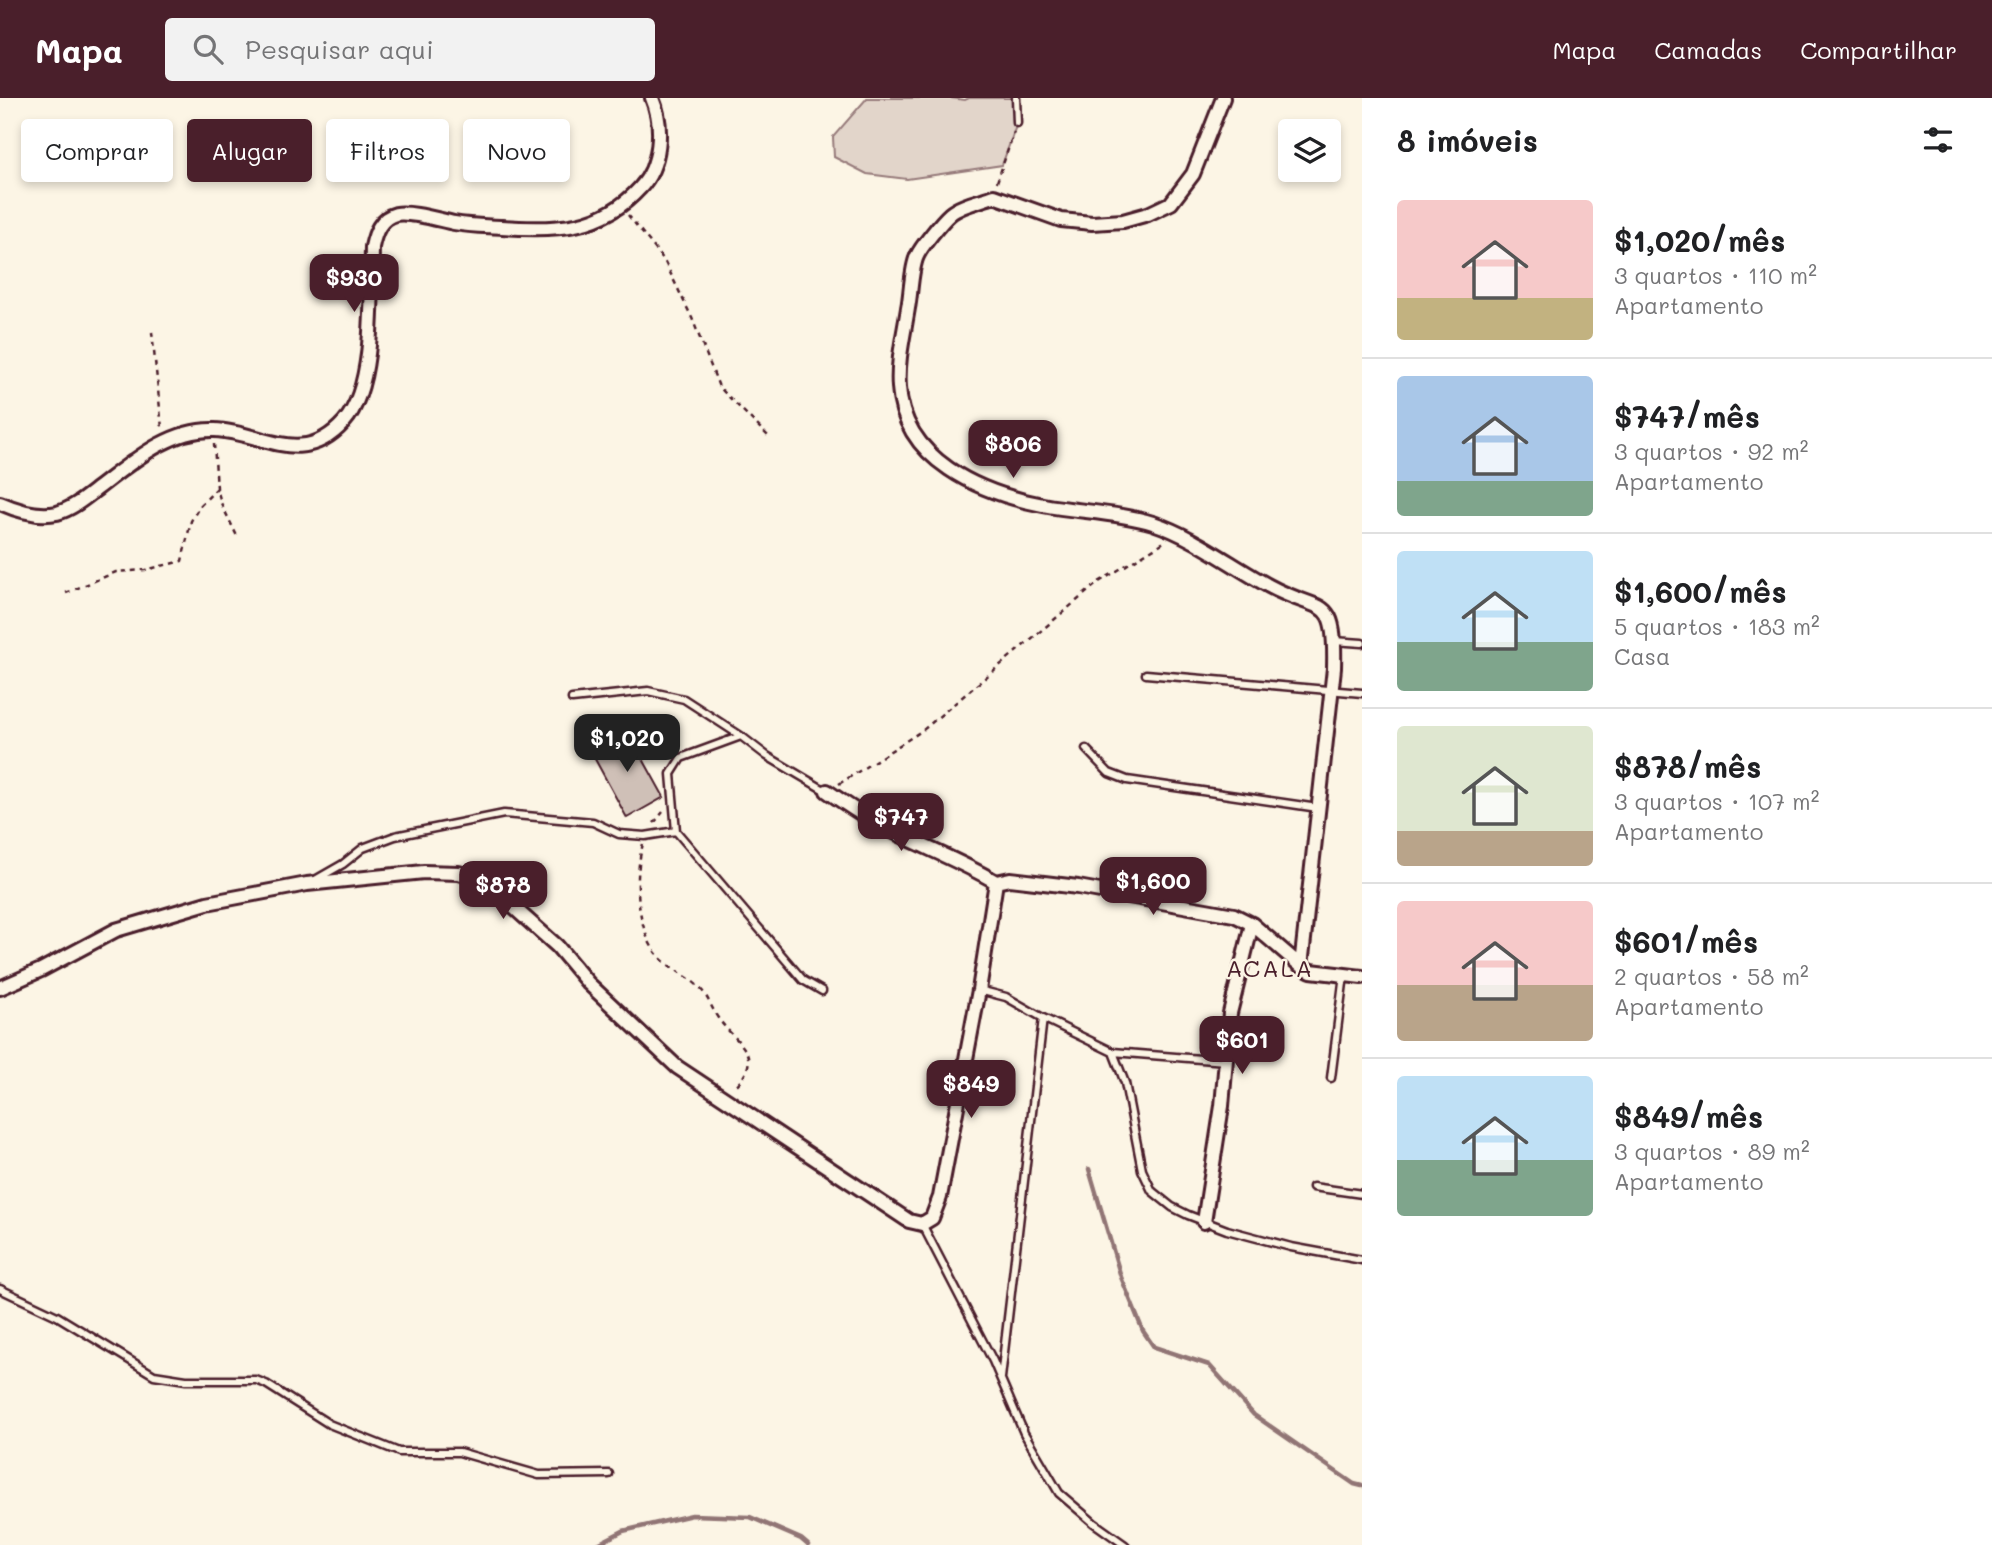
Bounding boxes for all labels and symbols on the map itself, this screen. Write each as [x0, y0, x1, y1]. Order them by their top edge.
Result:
pin: $930 [313, 254, 395, 314]
pin: $806 [972, 420, 1054, 480]
pin: $1,020 [570, 714, 684, 774]
pin: $747 [860, 794, 942, 853]
pin: $1,600 [1096, 858, 1210, 917]
pin: $878 [462, 862, 544, 921]
district label: ACALA [1226, 952, 1314, 983]
pin: $601 [1201, 1016, 1283, 1076]
pin: $849 [930, 1060, 1012, 1120]

